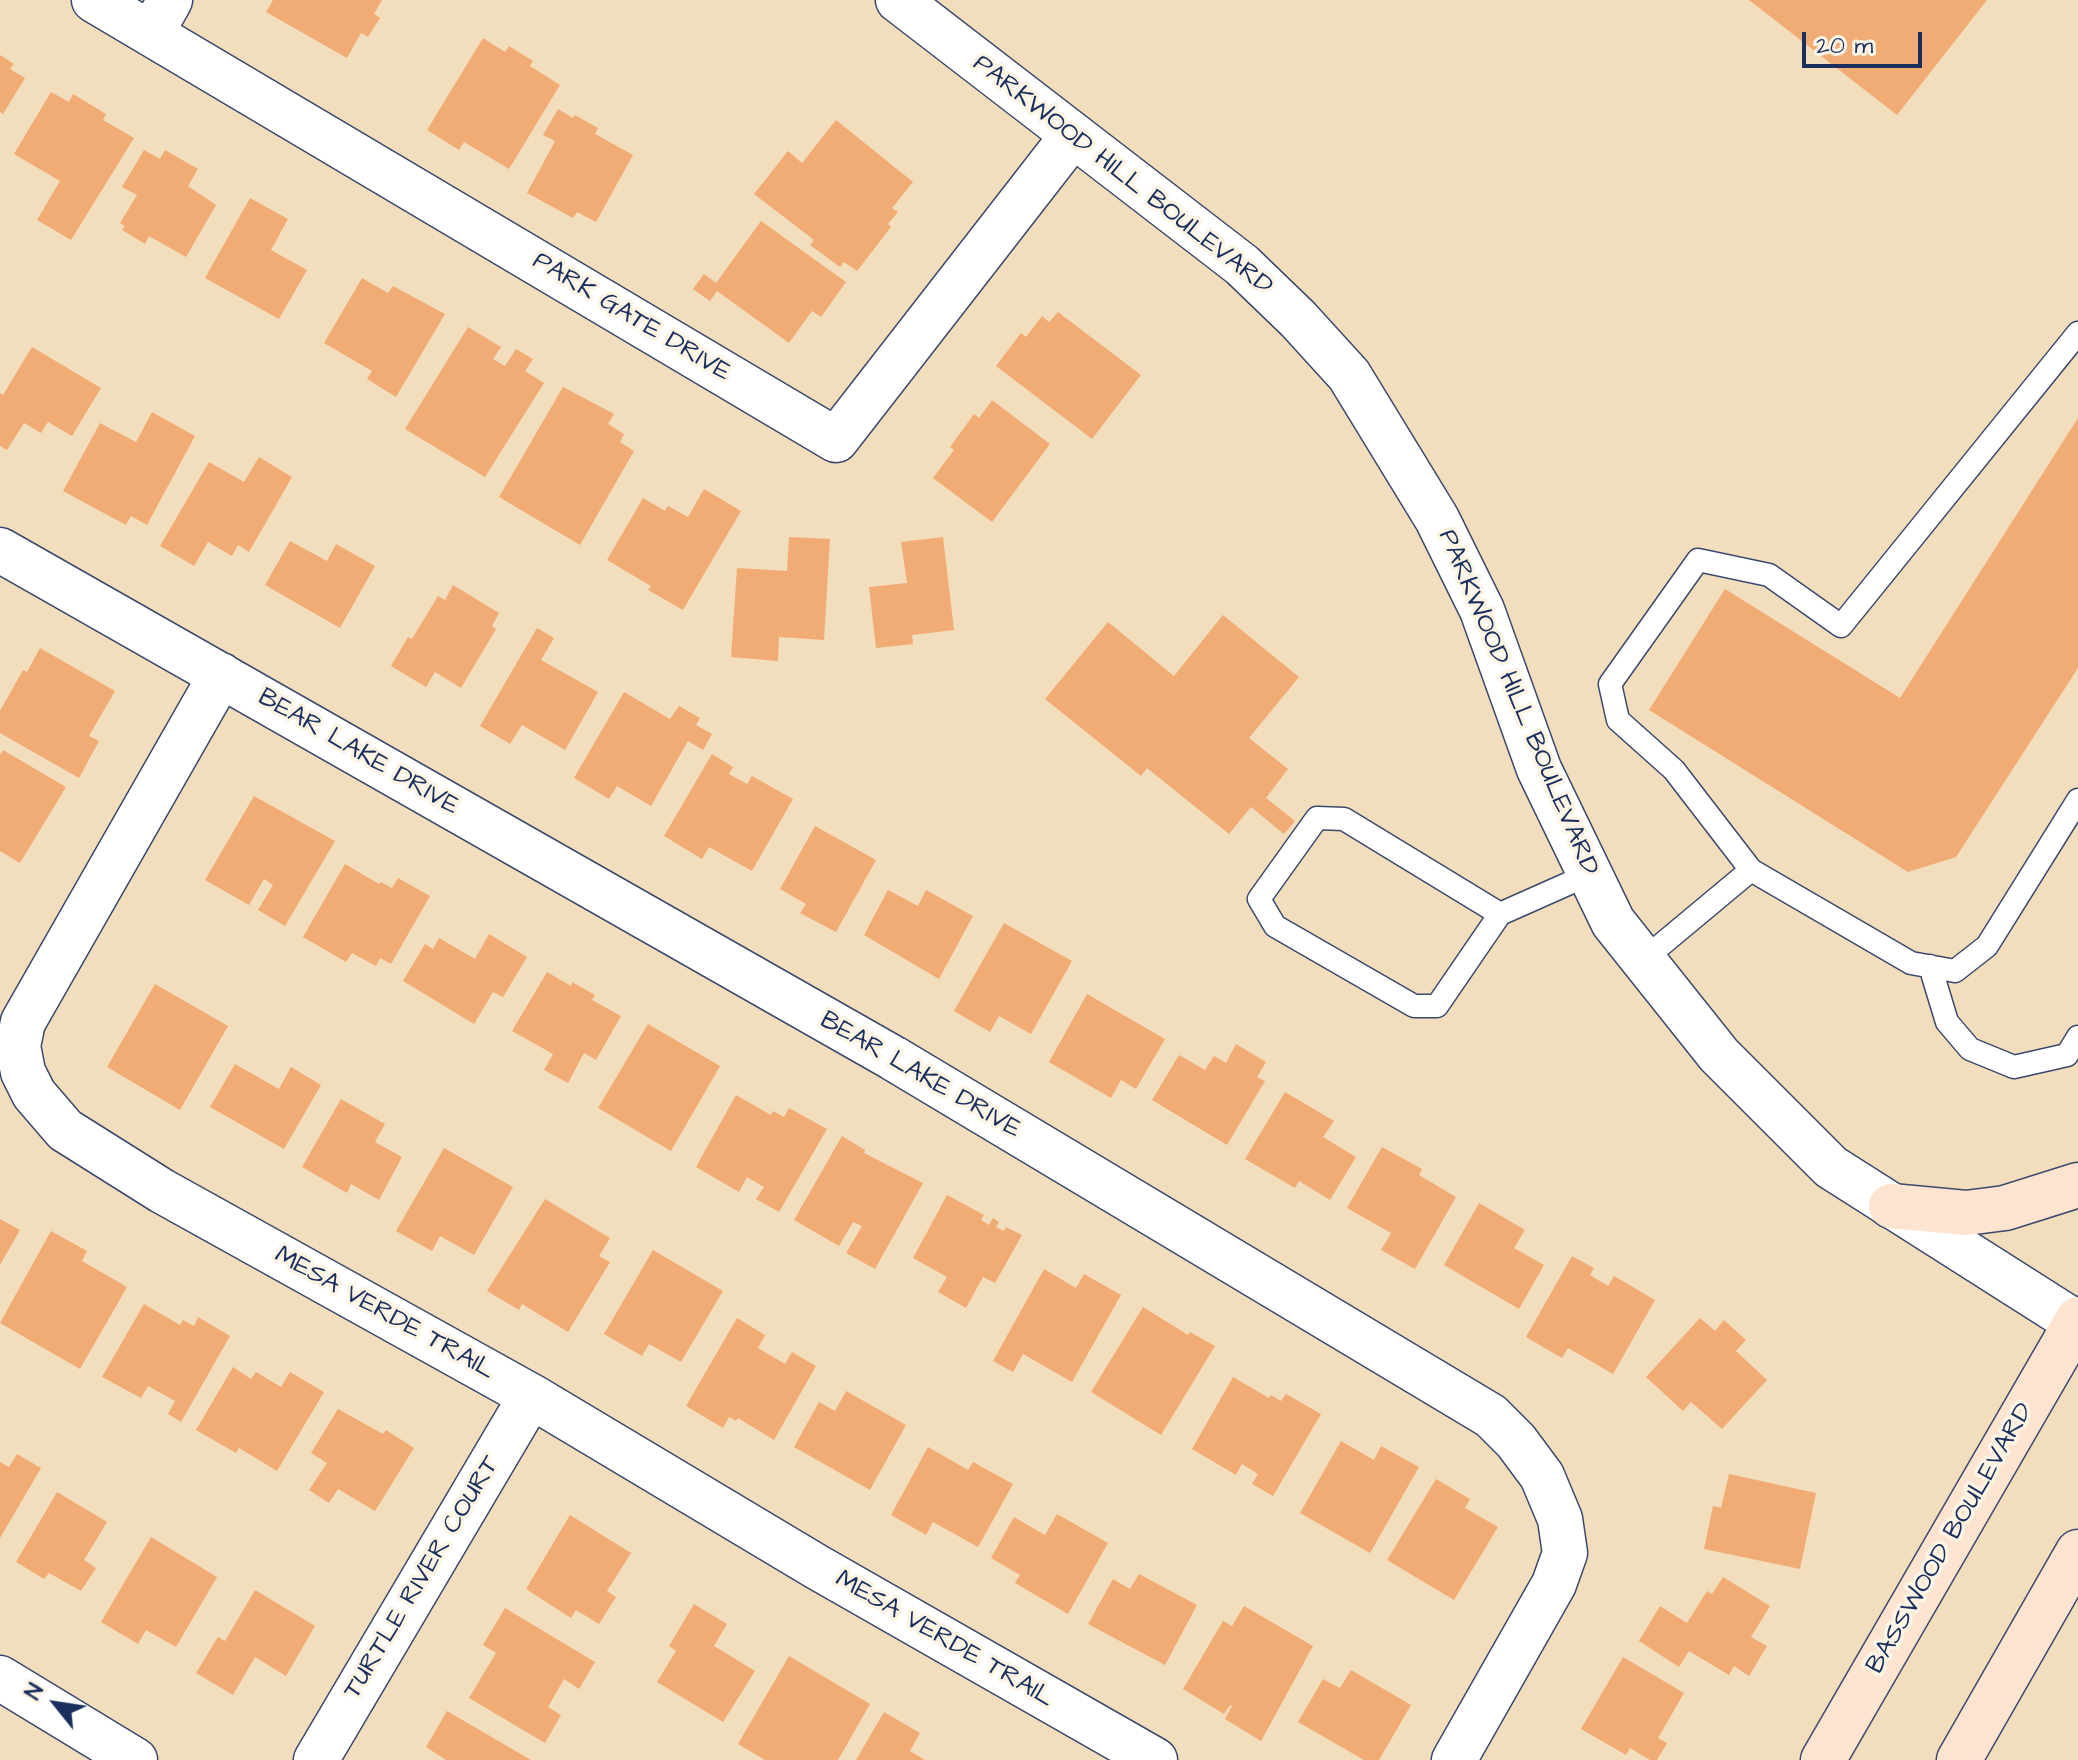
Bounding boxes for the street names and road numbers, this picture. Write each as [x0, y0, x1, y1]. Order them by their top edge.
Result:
street label: PARKWOOD HILL BOULEVARD [966, 49, 1278, 303]
street label: PARK GATE DRIVE [526, 247, 736, 389]
street label: PARKWOOD HILL BOULEVARD [1430, 526, 1604, 880]
street label: BEAR LAKE DRIVE [252, 683, 464, 823]
street label: BEAR LAKE DRIVE [814, 1006, 1026, 1146]
street label: MESA VERDE TRAIL [268, 1241, 500, 1387]
street label: BASSWOOD BOULEVARD [1861, 1398, 2041, 1680]
street label: TURTLE RIVER COURT [338, 1451, 508, 1705]
street label: MESA VERDE TRAIL [829, 1565, 1059, 1715]

